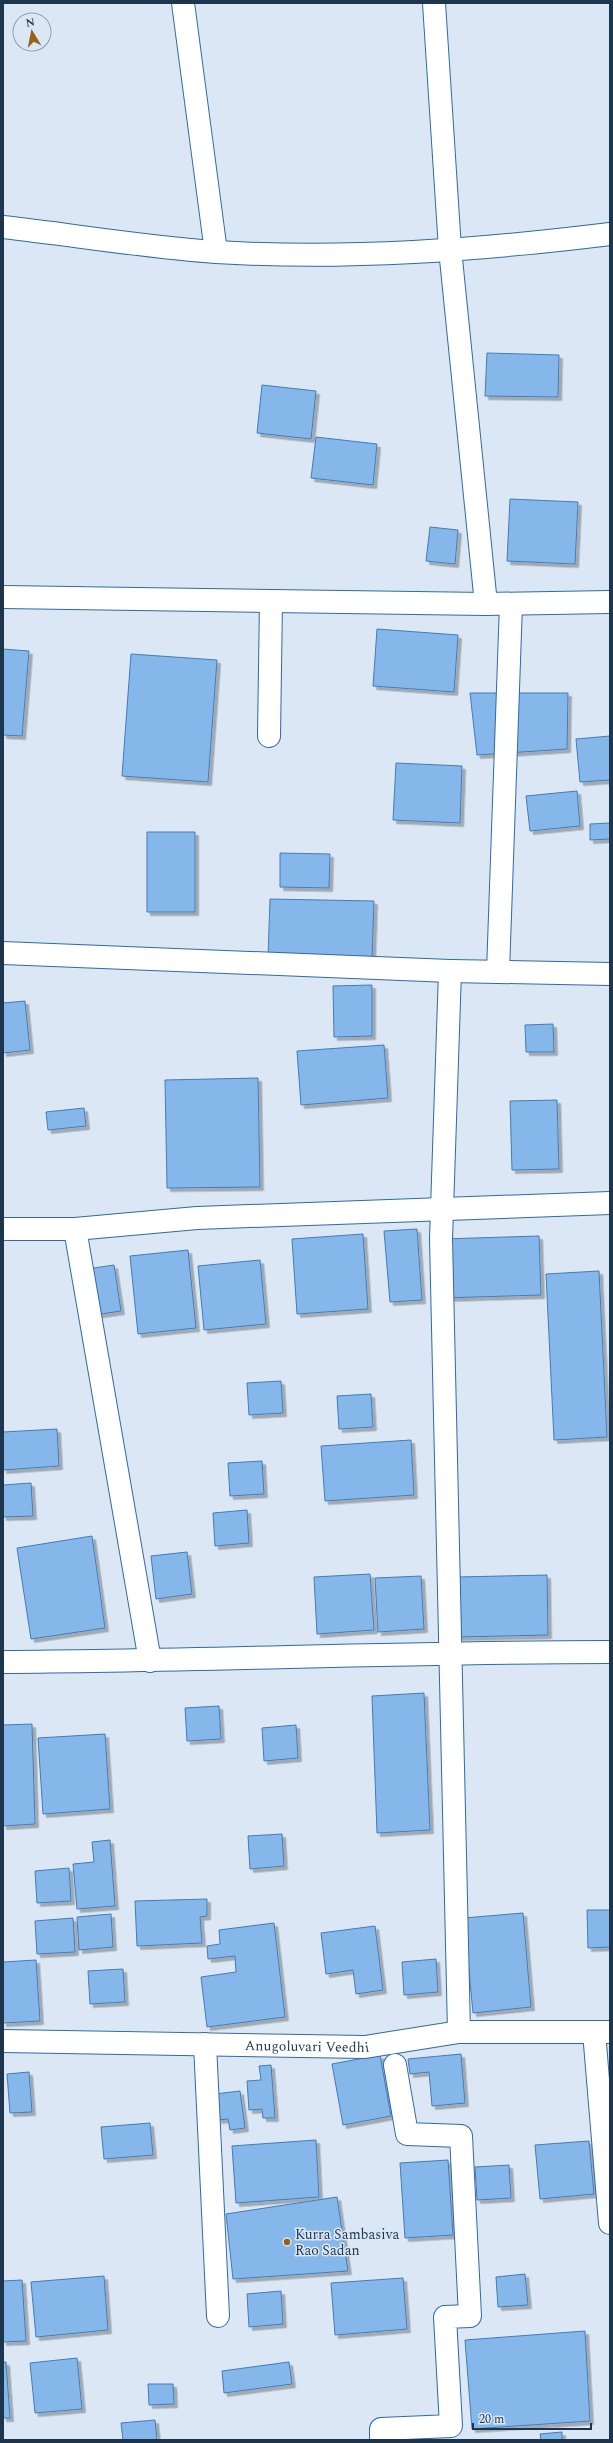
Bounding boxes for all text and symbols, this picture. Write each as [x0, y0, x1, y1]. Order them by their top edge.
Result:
north arrow [12, 12, 52, 52]
text: N [24, 13, 36, 32]
street label: Anugoluvari Veedhi [245, 2035, 371, 2058]
place label: Kurra Sambasiva Rao Sadan [295, 2224, 399, 2261]
marker: Kurra Sambasiva Rao Sadan [282, 2237, 292, 2247]
scale bar [473, 2405, 591, 2431]
text: 20 m [479, 2410, 504, 2429]

